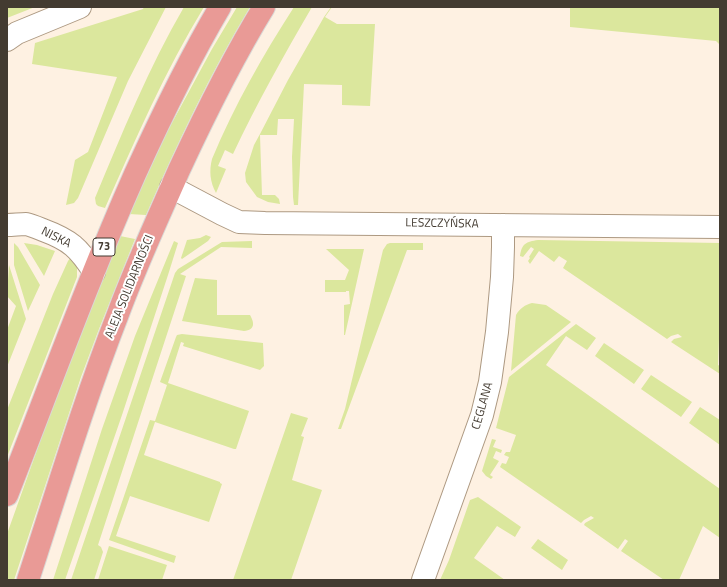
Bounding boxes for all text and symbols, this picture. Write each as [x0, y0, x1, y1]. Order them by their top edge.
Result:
street label: LESZCZYŃSKA [405, 216, 479, 232]
street label: NISKA [39, 224, 73, 252]
street label: ALEJA SOLIDARNOŚCI [103, 233, 157, 341]
road number: 73 [93, 238, 115, 256]
street label: CEGLANA [469, 381, 497, 431]

